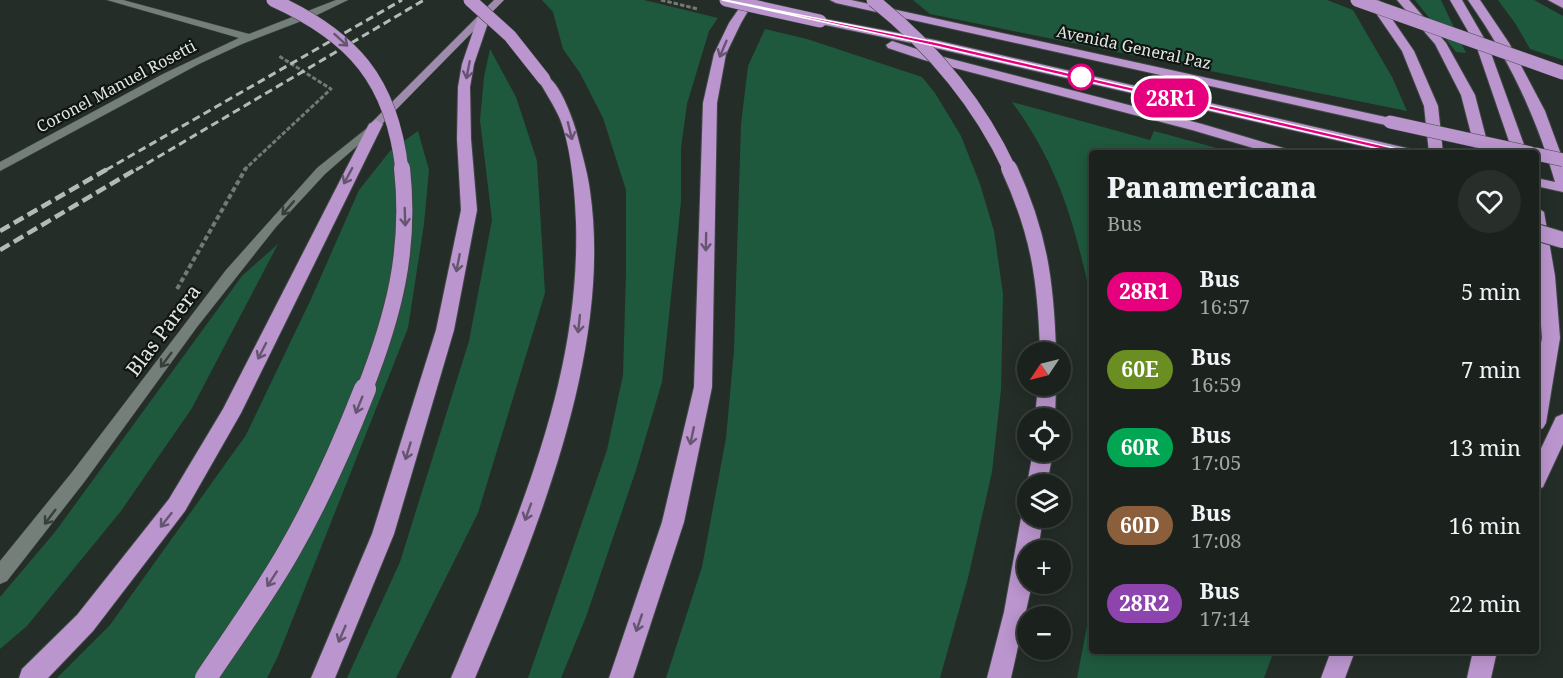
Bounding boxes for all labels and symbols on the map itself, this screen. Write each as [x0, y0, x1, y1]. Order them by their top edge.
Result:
street label: Avenida General Paz [1055, 20, 1213, 74]
one-way arrow [333, 33, 348, 47]
street label: Coronel Manuel Rosetti [32, 35, 200, 137]
one-way arrow [717, 39, 728, 57]
one-way arrow [462, 59, 473, 79]
unlabelled marker [1068, 64, 1094, 90]
line badge: 28R1 [1129, 78, 1213, 118]
one-way arrow [565, 121, 577, 140]
one-way arrow [342, 167, 354, 185]
one-way arrow [281, 200, 295, 215]
one-way arrow [400, 206, 411, 226]
one-way arrow [701, 232, 712, 252]
one-way arrow [452, 253, 463, 272]
street label: Blas Parera [120, 279, 206, 381]
one-way arrow [574, 314, 585, 334]
one-way arrow [256, 342, 268, 360]
north arrow [1017, 342, 1071, 396]
one-way arrow [160, 352, 173, 368]
one-way arrow [353, 395, 364, 413]
one-way arrow [686, 426, 697, 445]
one-way arrow [402, 442, 413, 461]
one-way arrow [522, 502, 533, 521]
one-way arrow [44, 508, 56, 524]
one-way arrow [159, 512, 172, 528]
one-way arrow [266, 570, 278, 587]
one-way arrow [633, 613, 644, 632]
one-way arrow [336, 625, 347, 643]

